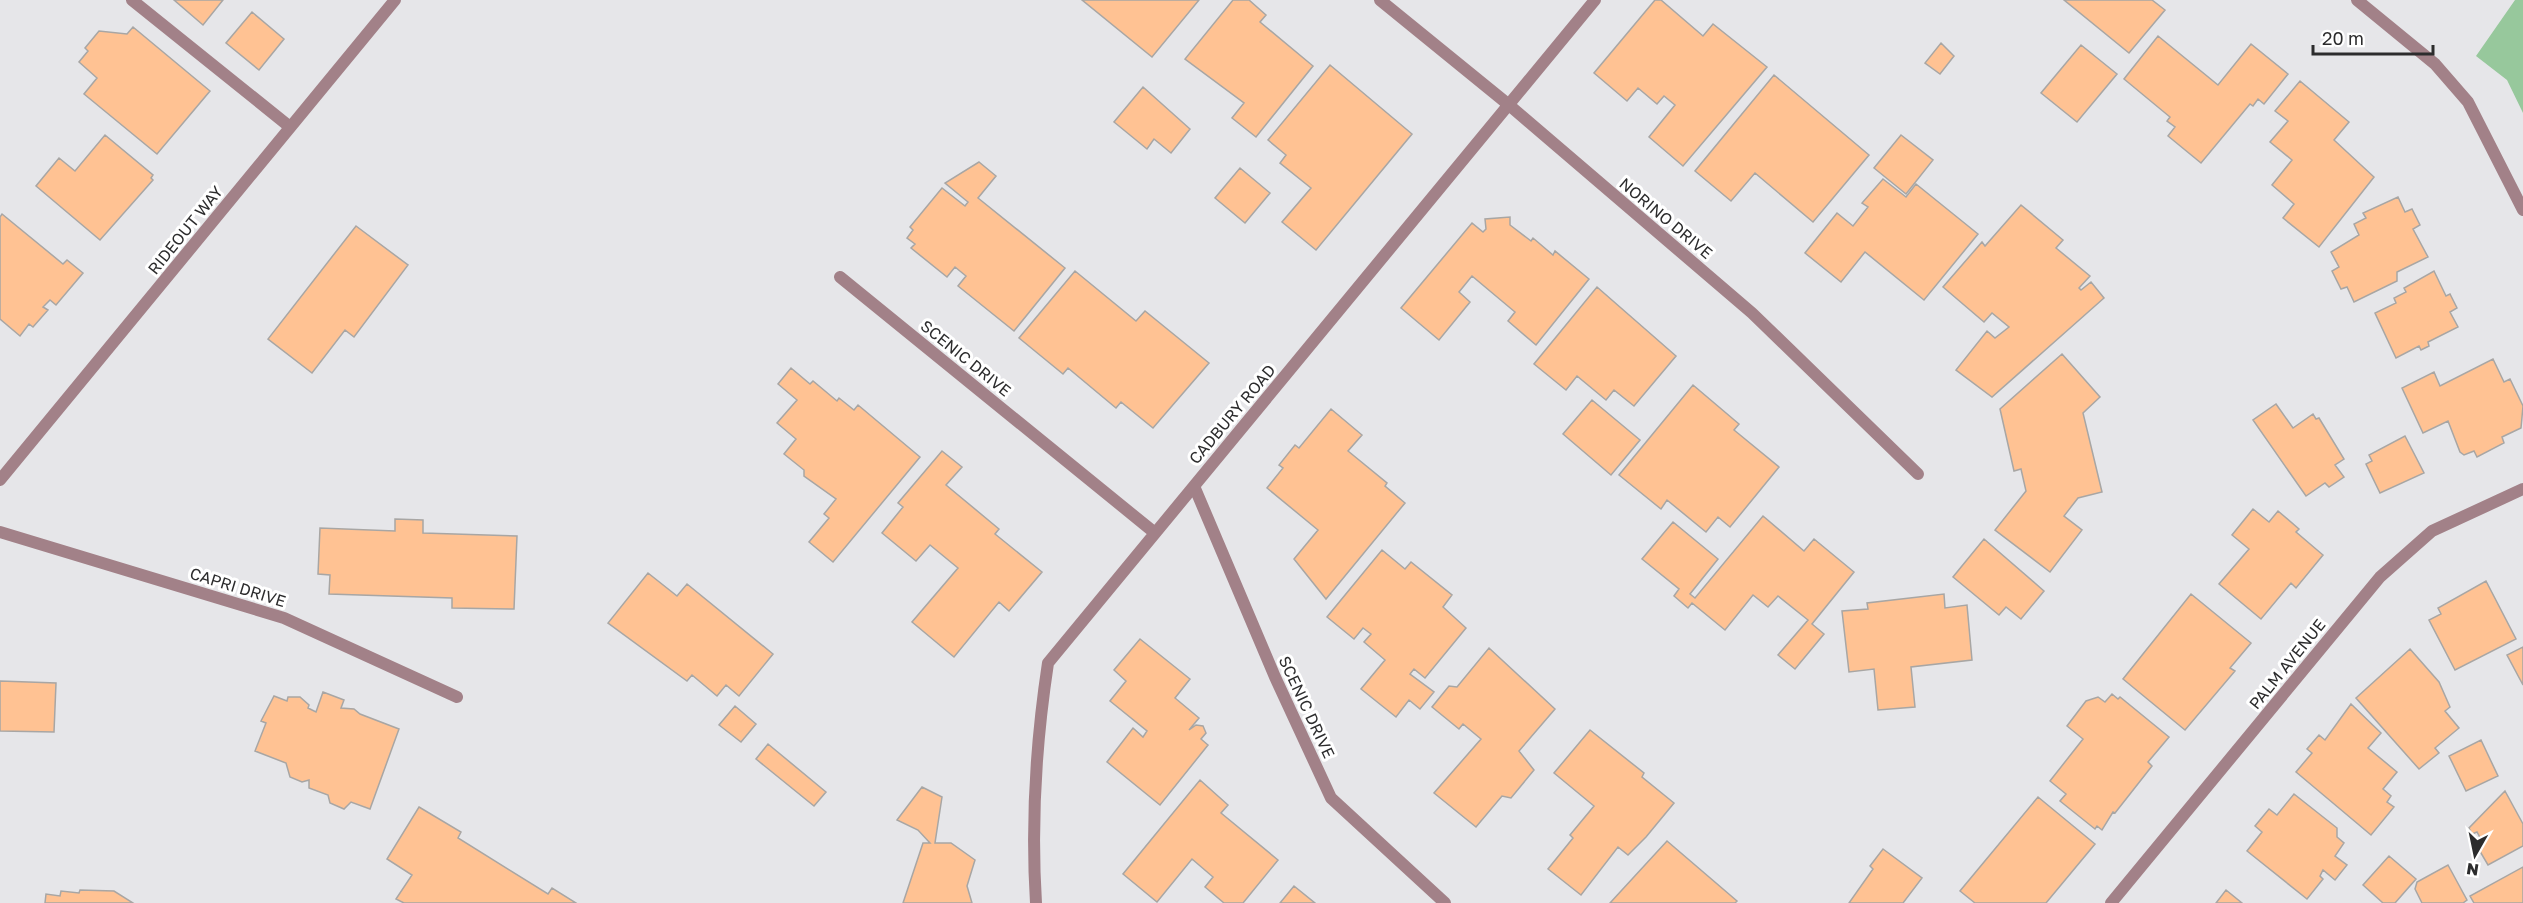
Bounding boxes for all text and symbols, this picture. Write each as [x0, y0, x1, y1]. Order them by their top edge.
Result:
scale bar [2313, 18, 2433, 56]
text: 20 m [2322, 27, 2364, 49]
street label: NORINO DRIVE [1615, 173, 1717, 263]
street label: RIDEOUT WAY [143, 181, 227, 278]
street label: SCENIC DRIVE [917, 315, 1015, 401]
street label: CADBURY ROAD [1185, 360, 1279, 468]
street label: CAPRI DRIVE [188, 563, 288, 611]
street label: PALM AVENUE [2245, 615, 2329, 713]
street label: SCENIC DRIVE [1275, 653, 1339, 761]
north arrow [2445, 825, 2505, 885]
text: N [2465, 859, 2480, 881]

